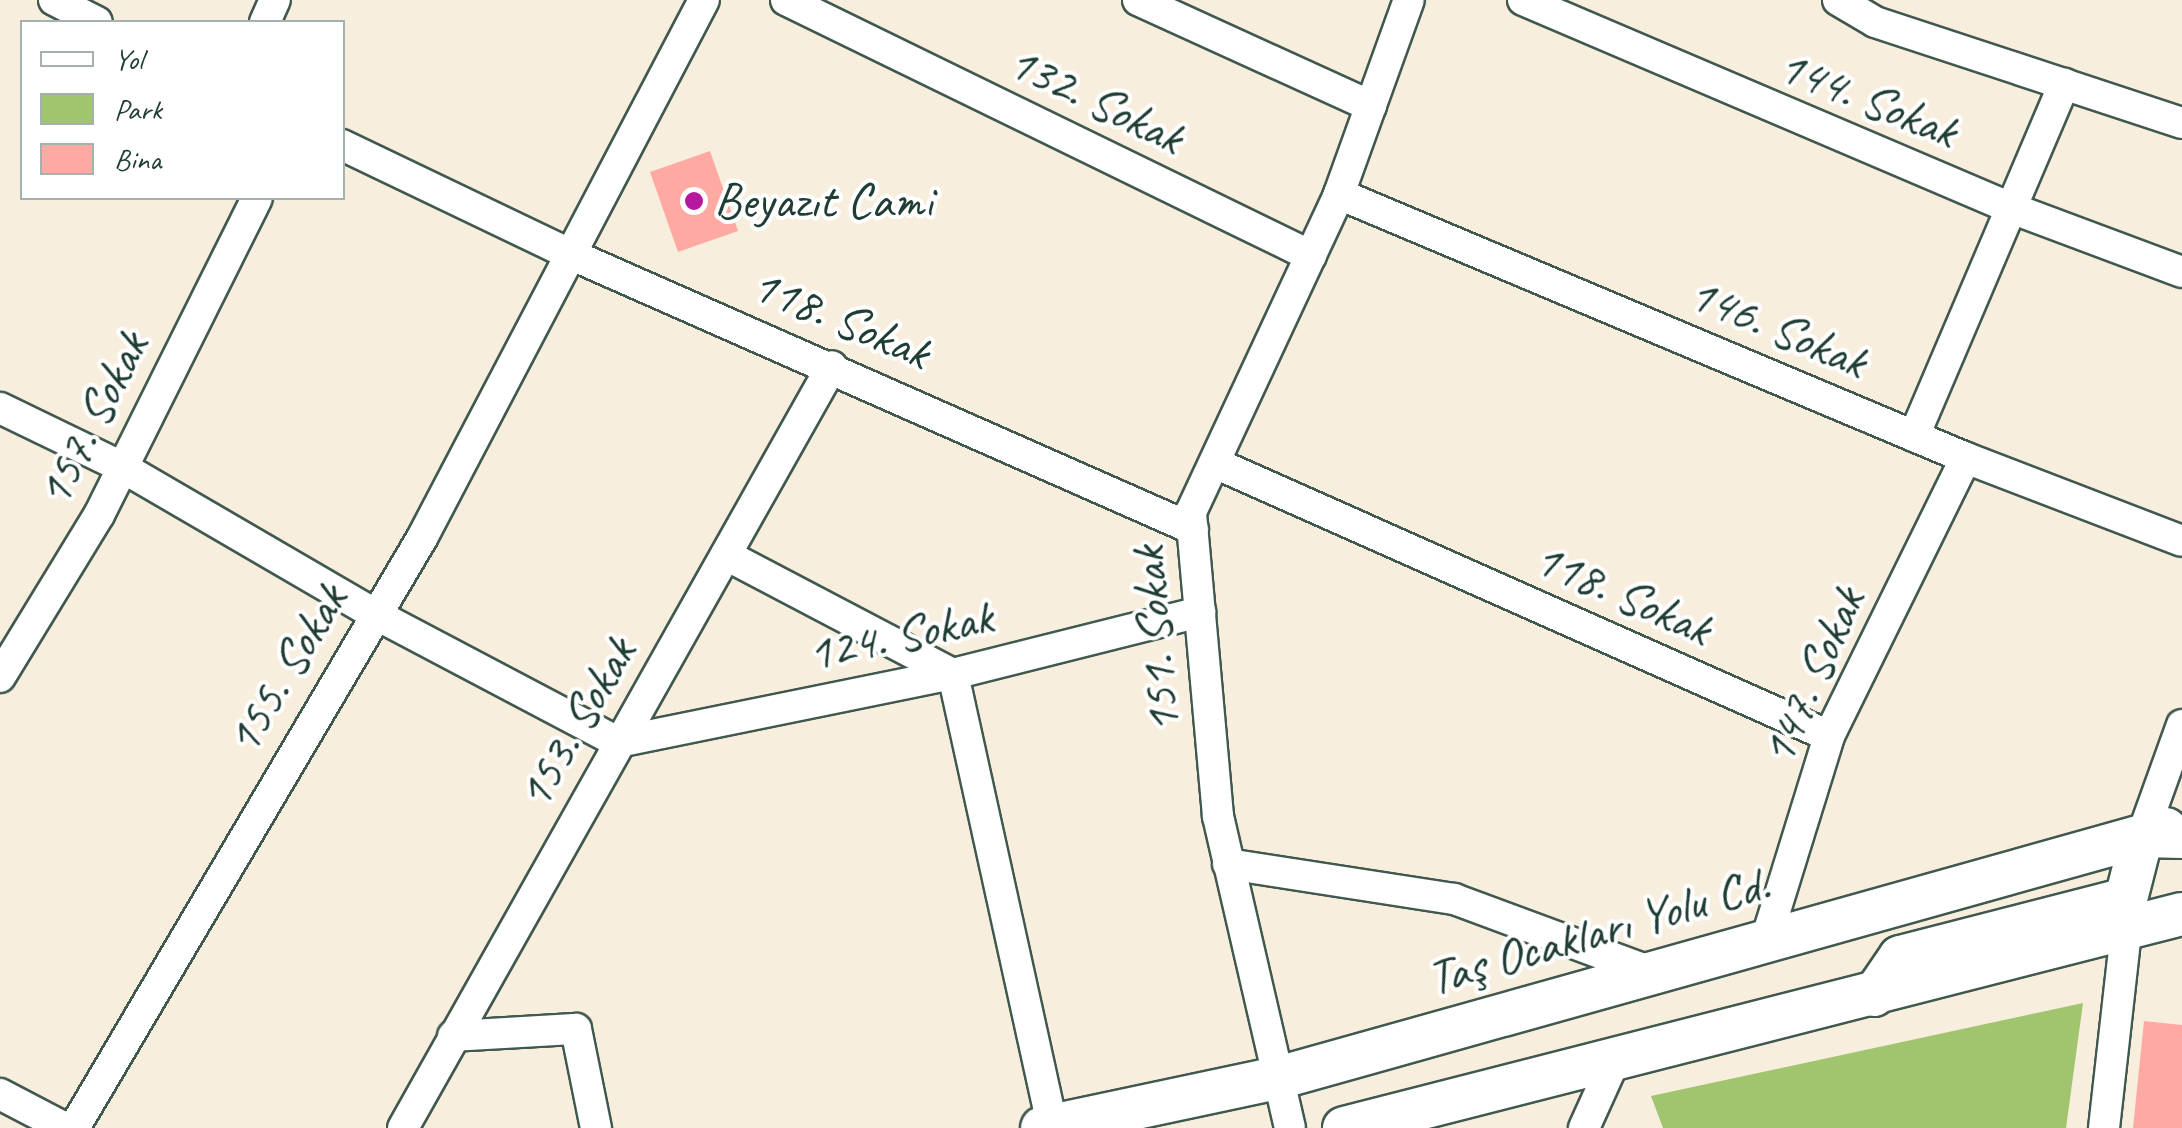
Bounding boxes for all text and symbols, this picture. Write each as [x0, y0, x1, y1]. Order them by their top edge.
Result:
legend [20, 20, 345, 200]
street label: 132. Sokak [999, 31, 1193, 167]
street label: 144. Sokak [1770, 35, 1966, 161]
text: Yol [114, 40, 143, 78]
text: Park [114, 90, 162, 128]
text: Bina [114, 140, 161, 178]
place label: Beyazıt Cami [714, 171, 930, 231]
marker: Beyazıt Cami [683, 190, 705, 212]
street label: 118. Sokak [743, 254, 939, 382]
street label: 146. Sokak [1680, 263, 1876, 391]
street label: 157. Sokak [23, 322, 161, 516]
street label: 118. Sokak [1525, 527, 1721, 659]
street label: 151. Sokak [1117, 544, 1193, 736]
street label: 155. Sokak [212, 573, 360, 765]
street label: 147. Sokak [1746, 578, 1878, 774]
street label: 124. Sokak [802, 586, 998, 684]
street label: 153. Sokak [503, 627, 649, 819]
street label: Taş Ocakları Yolu Cd. [1421, 854, 1775, 1008]

